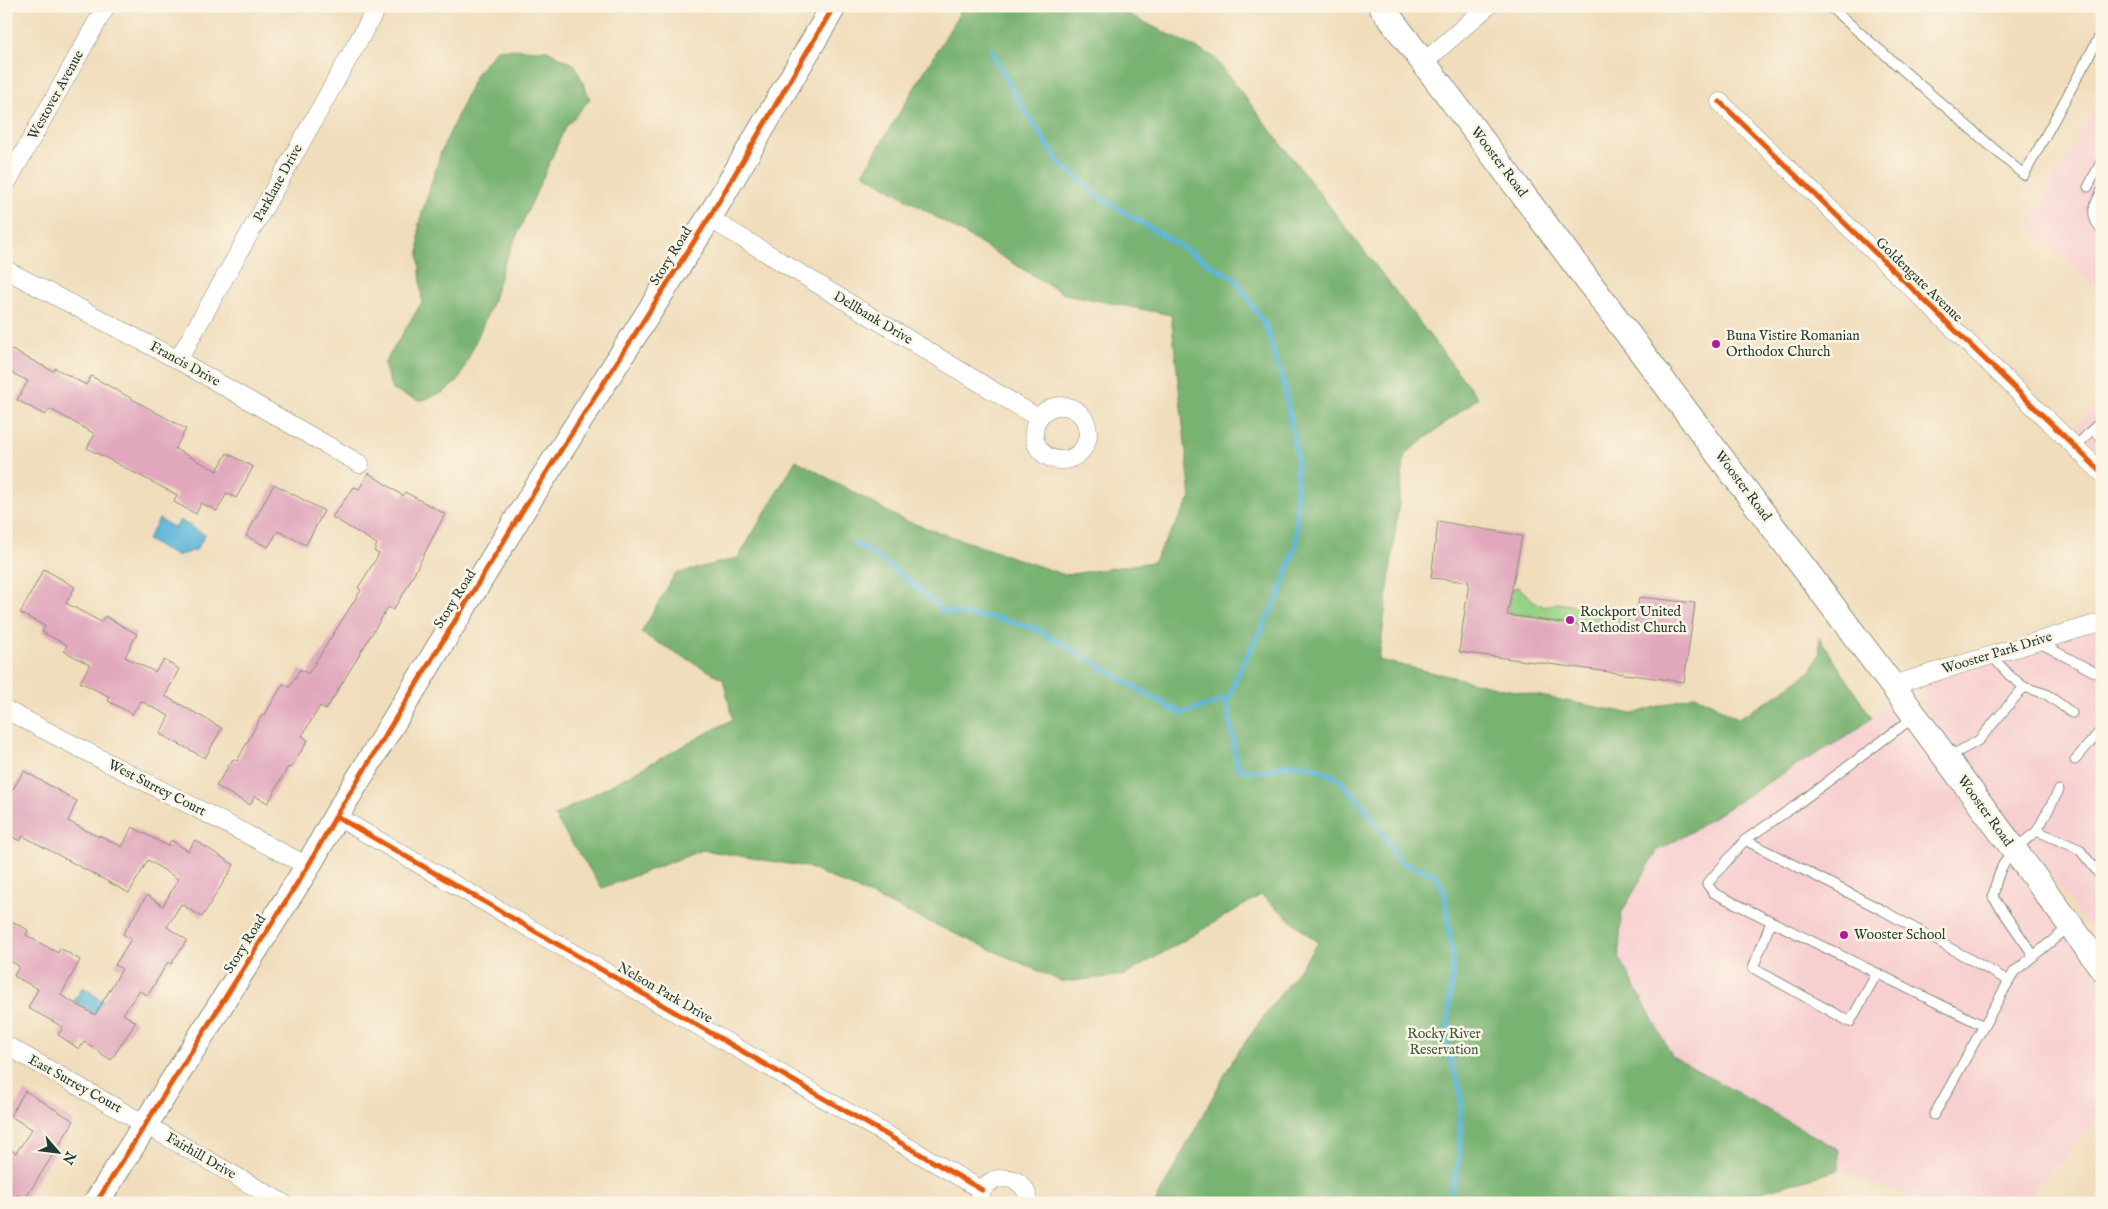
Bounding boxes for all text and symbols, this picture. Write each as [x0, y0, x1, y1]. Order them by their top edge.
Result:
street label: Westover Avenue [24, 47, 88, 143]
street label: Wooster Road [1467, 123, 1532, 201]
street label: Parklane Drive [249, 141, 307, 225]
street label: Story Road [646, 223, 696, 289]
street label: Goldengate Avenue [1872, 234, 1967, 327]
street label: Dellbank Drive [830, 287, 916, 349]
place label: Buna Vistire Romanian Orthodox Church [1726, 327, 1860, 361]
street label: Francis Drive [147, 337, 224, 391]
marker: Buna Vistire Romanian Orthodox Church [1710, 338, 1722, 350]
street label: Wooster Road [1711, 447, 1776, 525]
street label: Story Road [430, 566, 480, 632]
place label: Rockport United Methodist Church [1580, 603, 1687, 637]
marker: Rockport United Methodist Church [1564, 614, 1576, 626]
street label: Wooster Park Drive [1940, 628, 2055, 678]
street label: West Surrey Court [105, 756, 209, 821]
street label: Wooster Road [1953, 772, 2017, 851]
street label: Story Road [220, 911, 270, 977]
place label: Wooster School [1854, 926, 1946, 944]
marker: Wooster School [1838, 929, 1850, 941]
street label: Nelson Park Drive [614, 958, 716, 1028]
park label: Rocky River Reservation [1407, 1025, 1481, 1059]
street label: East Surrey Court [25, 1051, 125, 1117]
north arrow [32, 1126, 82, 1176]
street label: Fairhill Drive [163, 1129, 240, 1184]
text: N [58, 1147, 80, 1167]

